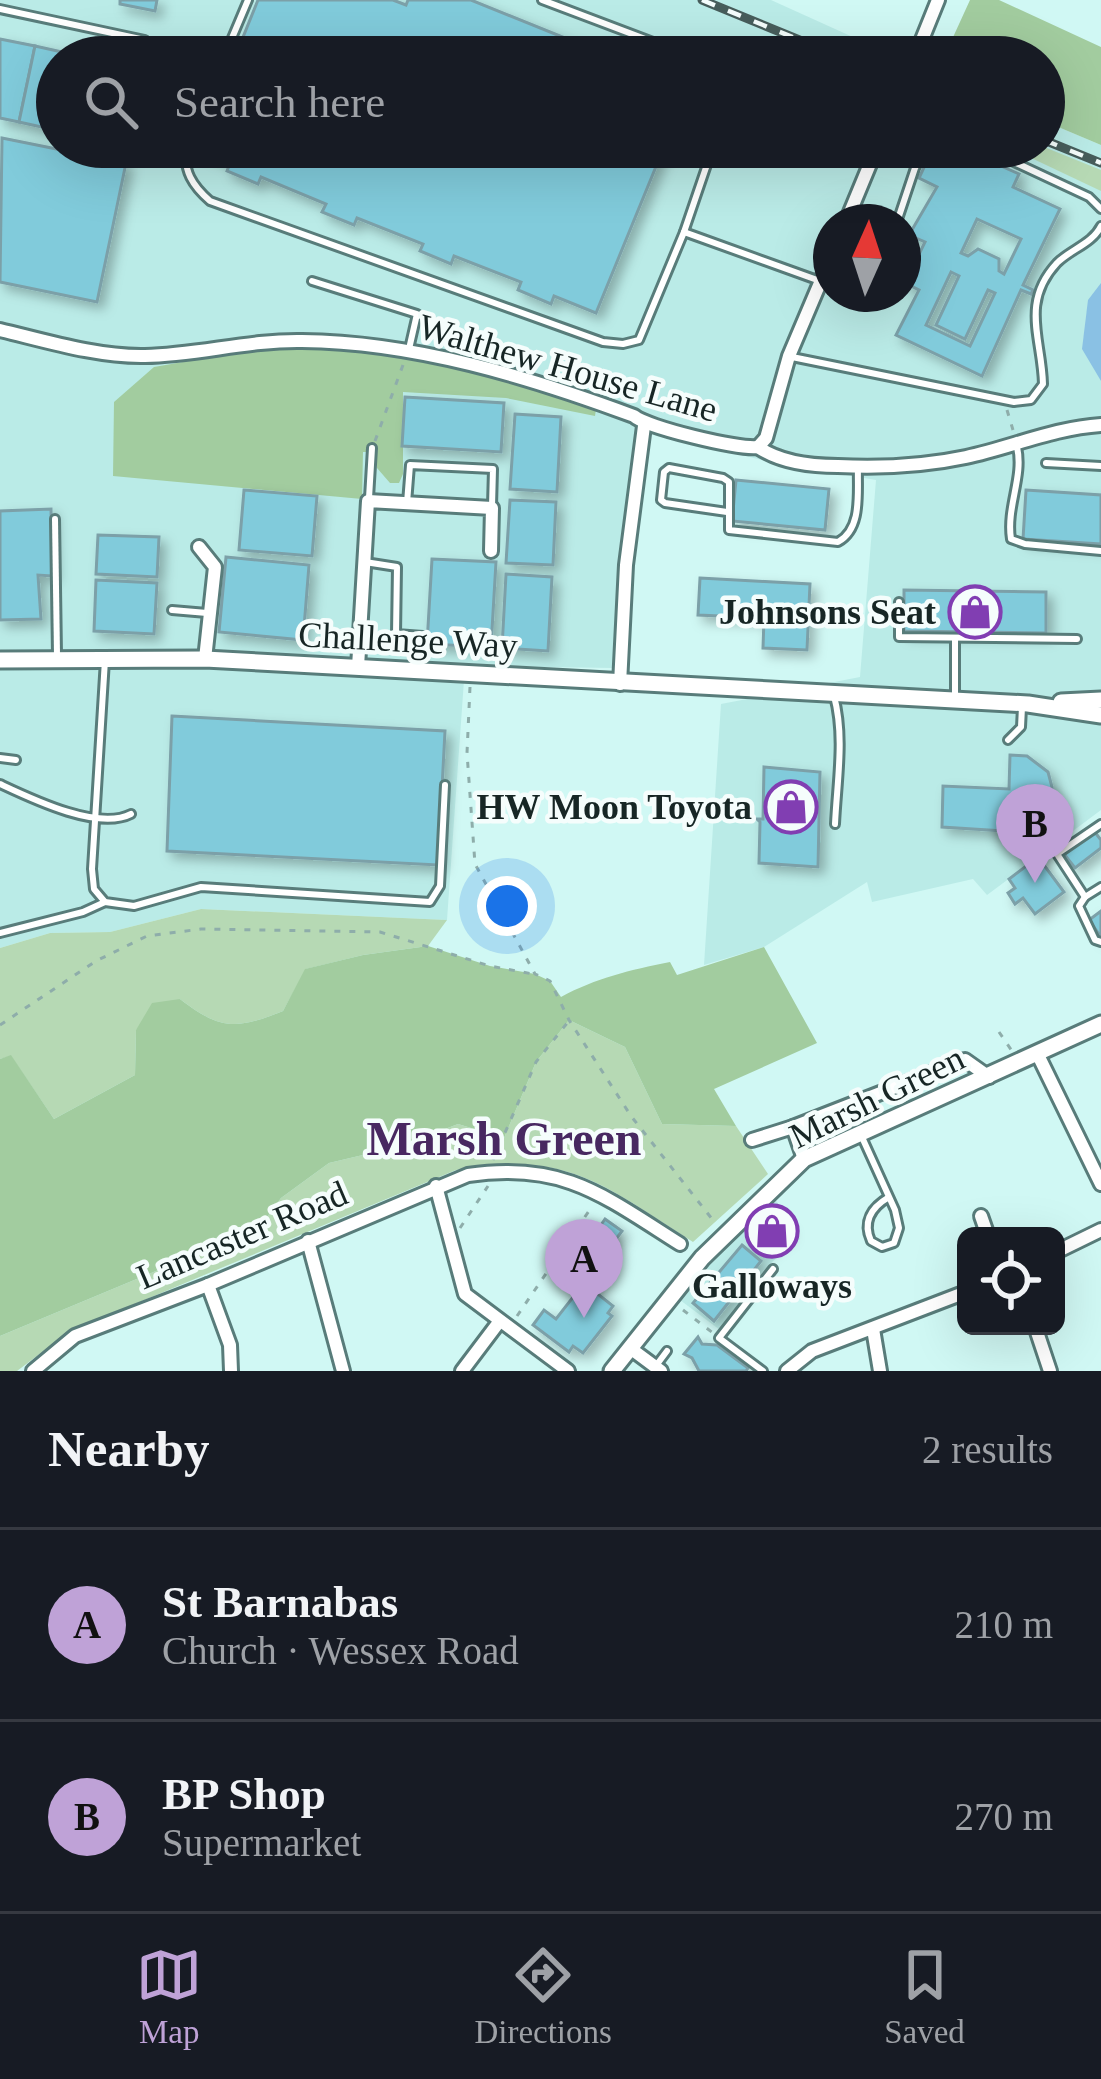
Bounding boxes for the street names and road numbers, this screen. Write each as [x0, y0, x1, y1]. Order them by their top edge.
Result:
street label: Walthew House Lane [414, 306, 722, 430]
street label: Challenge Way [297, 614, 519, 666]
street label: Marsh Green [783, 1038, 971, 1156]
street label: Lancaster Road [131, 1173, 353, 1297]

